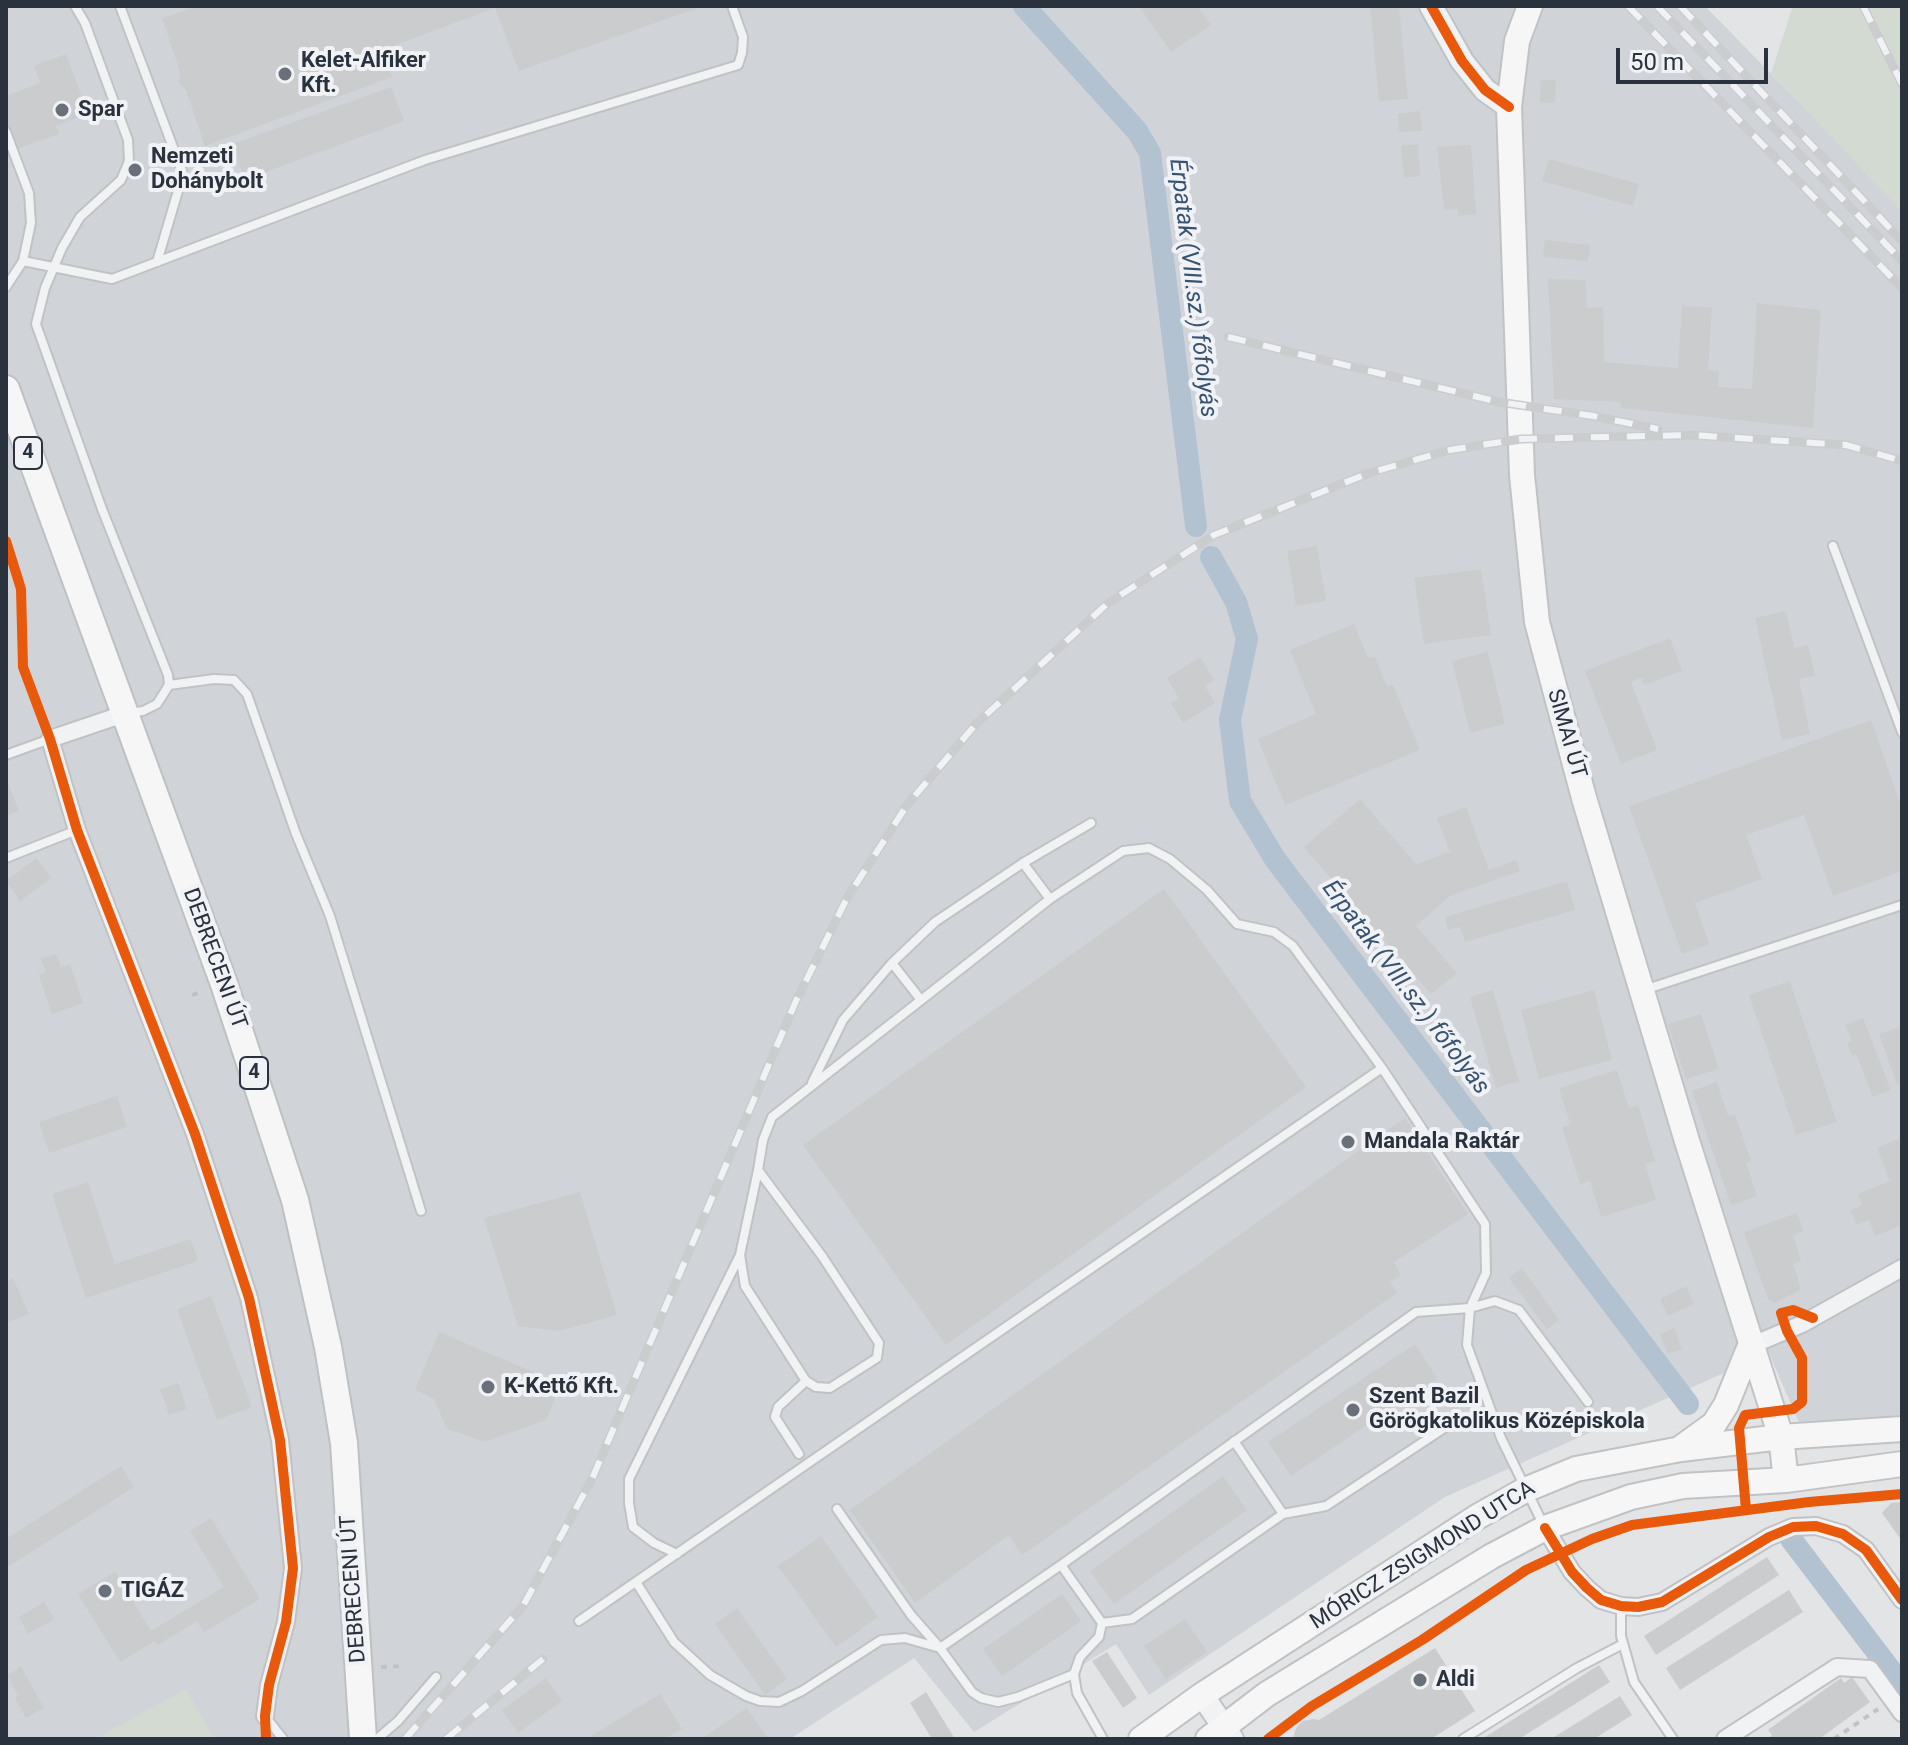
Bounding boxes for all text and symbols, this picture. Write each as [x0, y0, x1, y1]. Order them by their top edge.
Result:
scale bar [1620, 32, 1772, 82]
place label: Kelet-Alfiker Kft. [301, 48, 426, 100]
text: 50 m [1630, 48, 1684, 76]
marker: Kelet-Alfiker Kft. [276, 65, 294, 83]
place label: Spar [78, 97, 124, 123]
marker: Spar [53, 101, 71, 119]
place label: Nemzeti Dohánybolt [151, 144, 263, 196]
water label: Érpatak (VIII.sz.) főfolyás [1162, 157, 1222, 419]
marker: Nemzeti Dohánybolt [126, 161, 144, 179]
road number: 4 [14, 437, 42, 469]
street label: SIMAI ÚT [1541, 686, 1591, 782]
water label: Érpatak (VIII.sz.) főfolyás [1315, 875, 1495, 1101]
street label: DEBRECENI ÚT [176, 885, 252, 1033]
road number: 4 [240, 1057, 268, 1089]
place label: Mandala Raktár [1364, 1129, 1519, 1155]
marker: Mandala Raktár [1339, 1133, 1357, 1151]
place label: K-Kettő Kft. [504, 1374, 619, 1400]
marker: K-Kettő Kft. [479, 1378, 497, 1396]
place label: Szent Bazil Görögkatolikus Középiskola [1369, 1384, 1645, 1436]
marker: Szent Bazil Görögkatolikus Középiskola [1344, 1401, 1362, 1419]
street label: MÓRICZ ZSIGMOND UTCA [1306, 1476, 1540, 1636]
street label: DEBRECENI ÚT [336, 1514, 372, 1664]
place label: TIGÁZ [121, 1578, 184, 1604]
marker: TIGÁZ [96, 1582, 114, 1600]
place label: Aldi [1436, 1667, 1475, 1693]
marker: Aldi [1411, 1671, 1429, 1689]

